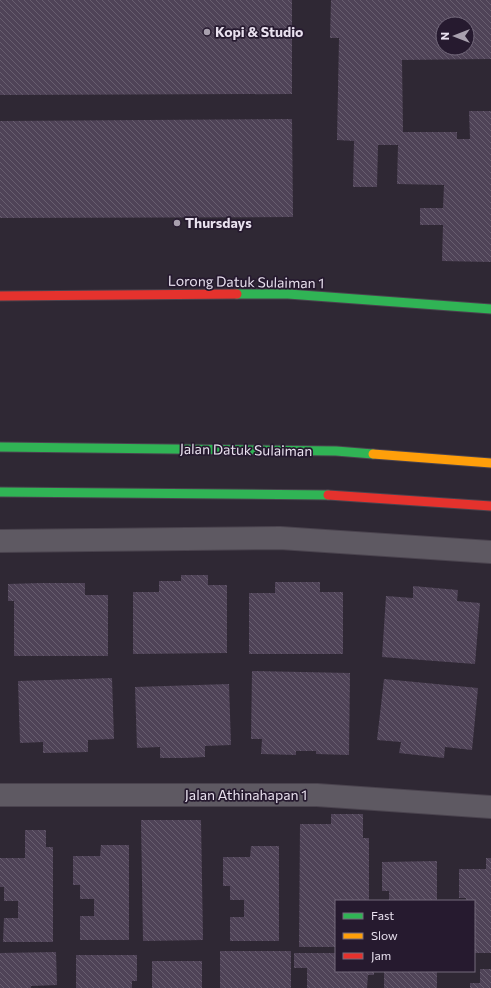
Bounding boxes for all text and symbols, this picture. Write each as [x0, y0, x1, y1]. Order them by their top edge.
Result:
north arrow [435, 16, 475, 56]
place label: Kopi & Studio [215, 23, 303, 40]
marker: Kopi & Studio [202, 27, 212, 37]
text: N [438, 32, 451, 40]
place label: Thursdays [185, 214, 252, 231]
marker: Thursdays [172, 218, 182, 228]
street label: Lorong Datuk Sulaiman 1 [168, 272, 324, 291]
street label: Jalan Datuk Sulaiman [180, 440, 312, 459]
street label: Jalan Athinahapan 1 [185, 786, 307, 803]
legend [335, 900, 475, 972]
text: Fast [371, 908, 394, 922]
text: Slow [371, 928, 398, 942]
text: Jam [371, 948, 391, 963]

